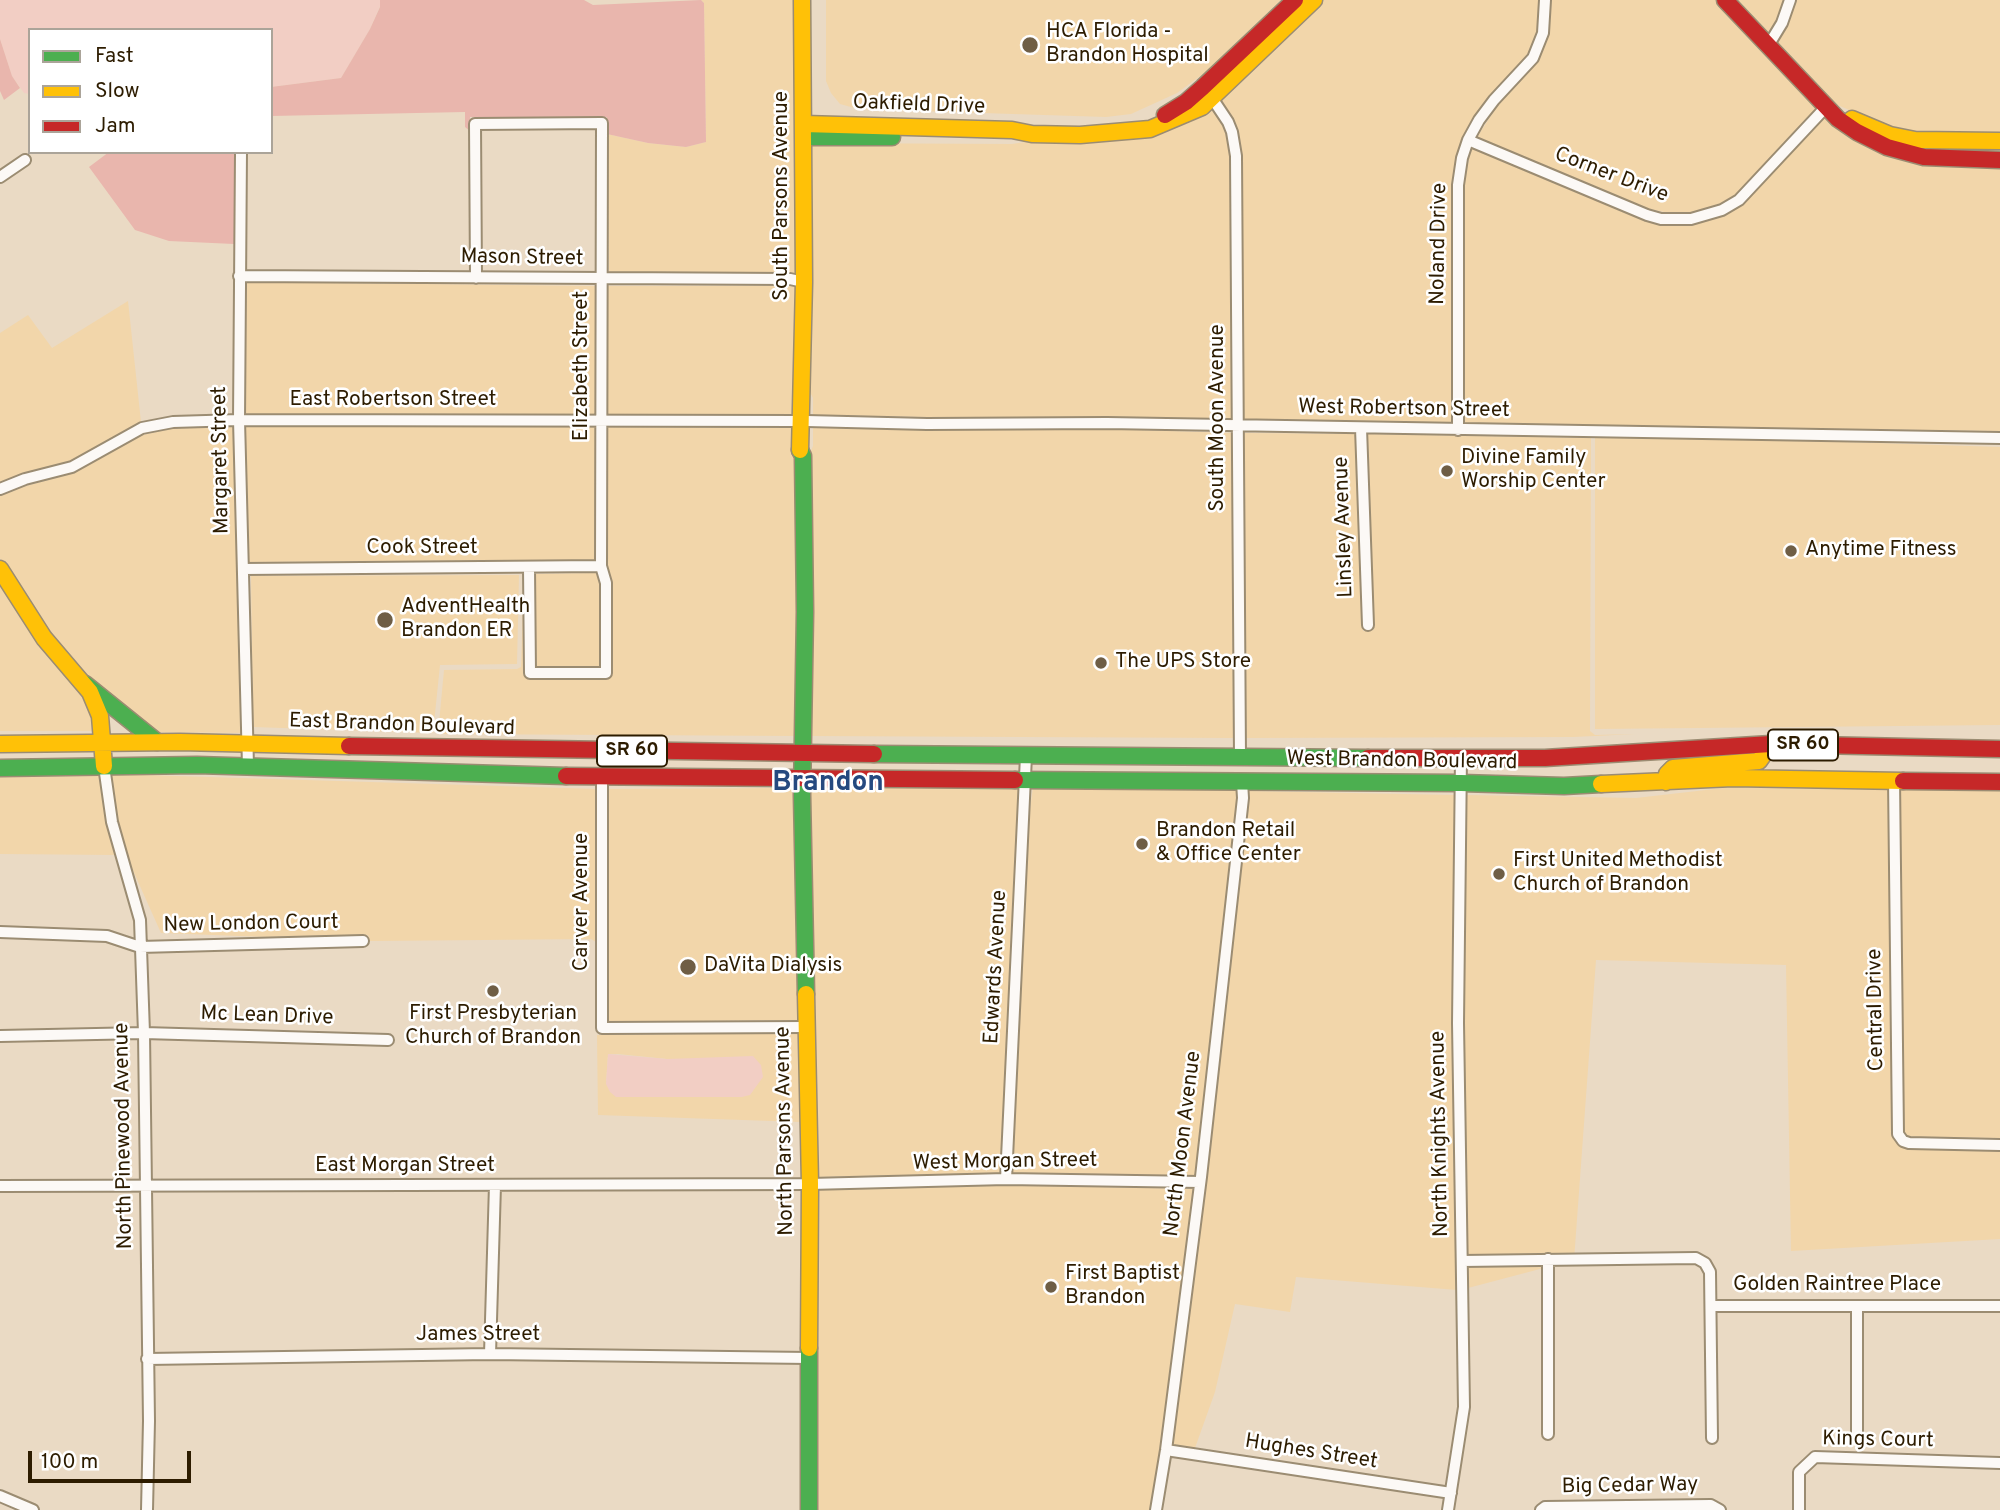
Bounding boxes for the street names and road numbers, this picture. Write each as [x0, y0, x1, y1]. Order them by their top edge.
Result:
street label: South Parsons Avenue [770, 91, 796, 301]
street label: Oakfield Drive [852, 91, 986, 121]
street label: Corner Drive [1551, 143, 1671, 209]
street label: Noland Drive [1426, 183, 1454, 305]
street label: Mason Street [460, 245, 584, 273]
street label: Elizabeth Street [570, 291, 596, 441]
street label: South Moon Avenue [1206, 324, 1232, 512]
street label: Margaret Street [208, 386, 236, 534]
street label: East Robertson Street [290, 388, 496, 414]
street label: West Robertson Street [1298, 396, 1510, 424]
street label: Linsley Avenue [1330, 456, 1360, 598]
street label: Cook Street [366, 536, 478, 562]
street label: East Brandon Boulevard [289, 709, 515, 743]
road number: SR 60 [1768, 730, 1838, 760]
road number: SR 60 [597, 736, 667, 766]
street label: West Brandon Boulevard [1286, 747, 1518, 777]
street label: Carver Avenue [570, 833, 596, 971]
street label: Edwards Avenue [980, 889, 1014, 1045]
street label: New London Court [163, 911, 339, 939]
street label: Central Drive [1863, 948, 1891, 1072]
street label: Mc Lean Drive [200, 1002, 334, 1032]
street label: North Pinewood Avenue [110, 1022, 140, 1250]
street label: North Parsons Avenue [772, 1026, 800, 1236]
street label: North Knights Avenue [1427, 1031, 1455, 1237]
street label: North Moon Avenue [1160, 1050, 1208, 1238]
street label: West Morgan Street [912, 1149, 1098, 1177]
street label: East Morgan Street [315, 1154, 495, 1180]
street label: Golden Raintree Place [1733, 1273, 1941, 1299]
street label: James Street [416, 1323, 540, 1349]
street label: Kings Court [1822, 1427, 1934, 1455]
street label: Hughes Street [1243, 1430, 1379, 1476]
street label: Big Cedar Way [1561, 1473, 1699, 1501]

